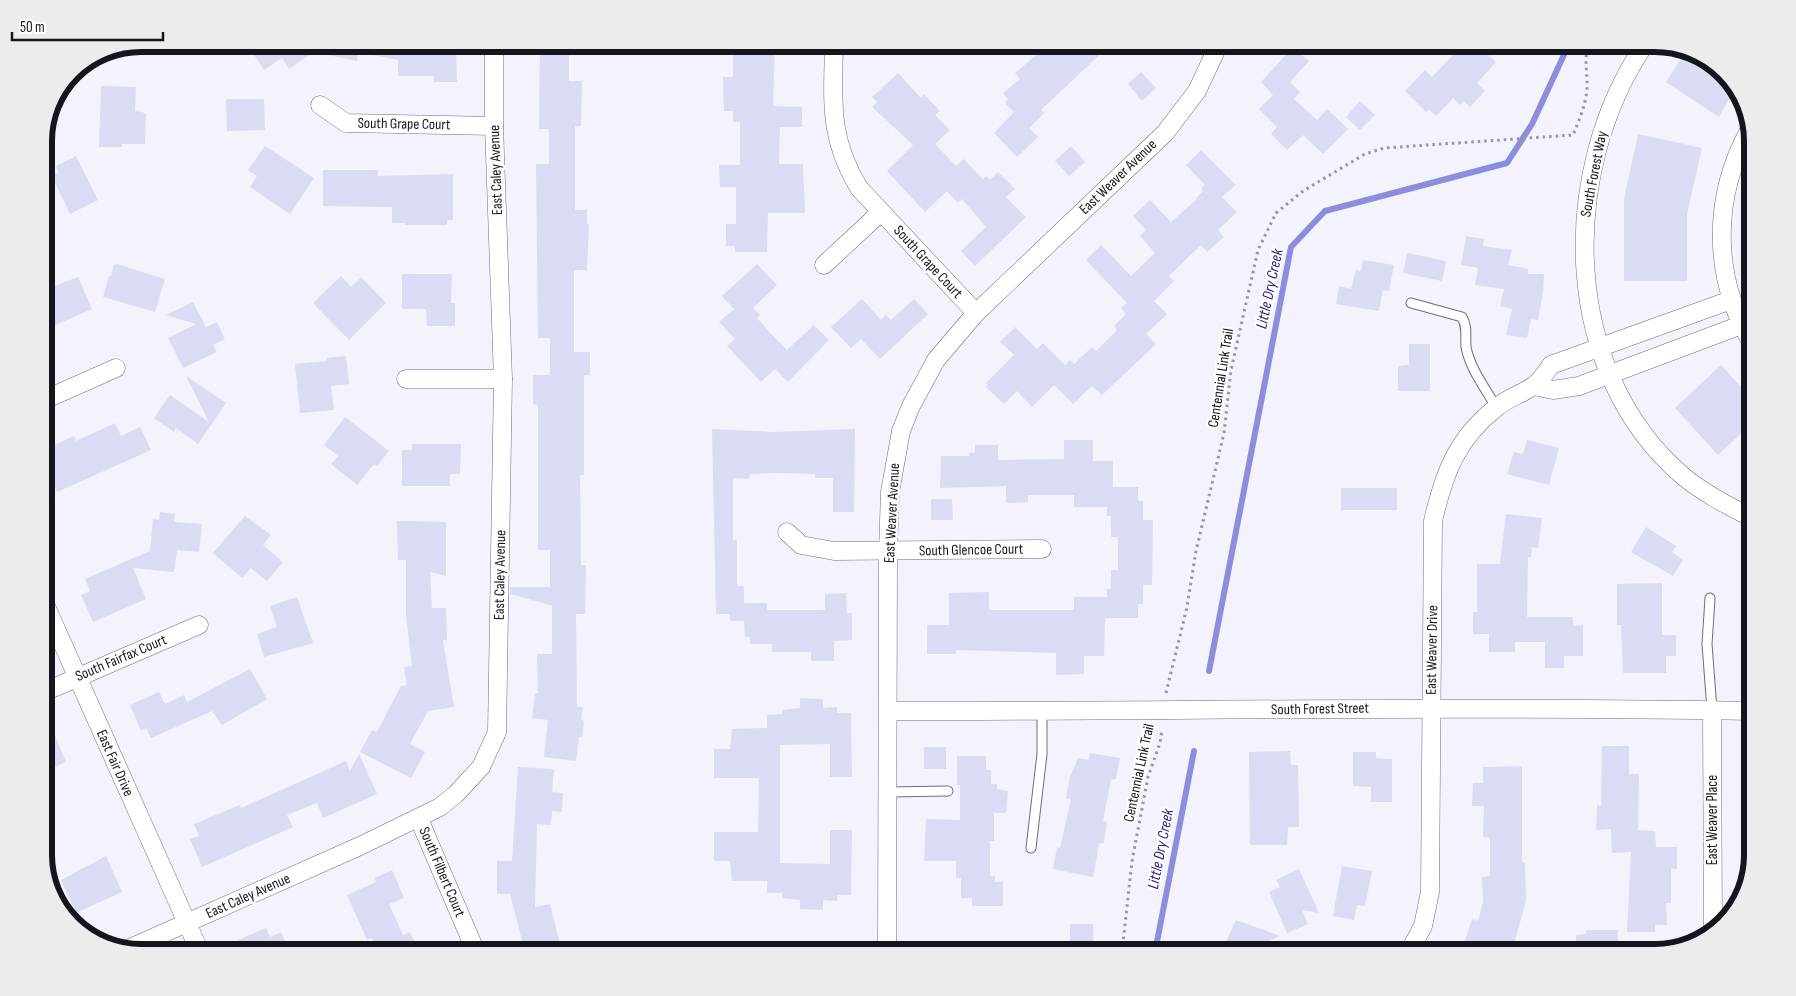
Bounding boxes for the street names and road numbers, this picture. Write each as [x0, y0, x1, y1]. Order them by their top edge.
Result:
street label: South Grape Court [357, 114, 451, 134]
street label: East Caley Avenue [485, 124, 507, 216]
street label: South Forest Way [1576, 129, 1612, 219]
street label: East Weaver Avenue [1075, 135, 1161, 219]
street label: South Grape Court [889, 222, 967, 303]
street label: Centennial Link Trail [1204, 327, 1238, 429]
street label: East Weaver Avenue [880, 462, 904, 564]
street label: East Caley Avenue [490, 530, 510, 620]
street label: South Glencoe Court [919, 540, 1024, 560]
street label: East Weaver Drive [1422, 605, 1442, 695]
street label: South Fairfax Court [72, 630, 170, 686]
street label: South Forest Street [1271, 699, 1370, 719]
street label: Centennial Link Trail [1119, 722, 1159, 824]
street label: East Fair Drive [92, 727, 138, 799]
street label: East Weaver Place [1703, 775, 1722, 865]
street label: South Filbert Court [414, 824, 470, 920]
street label: East Caley Avenue [203, 869, 293, 923]

